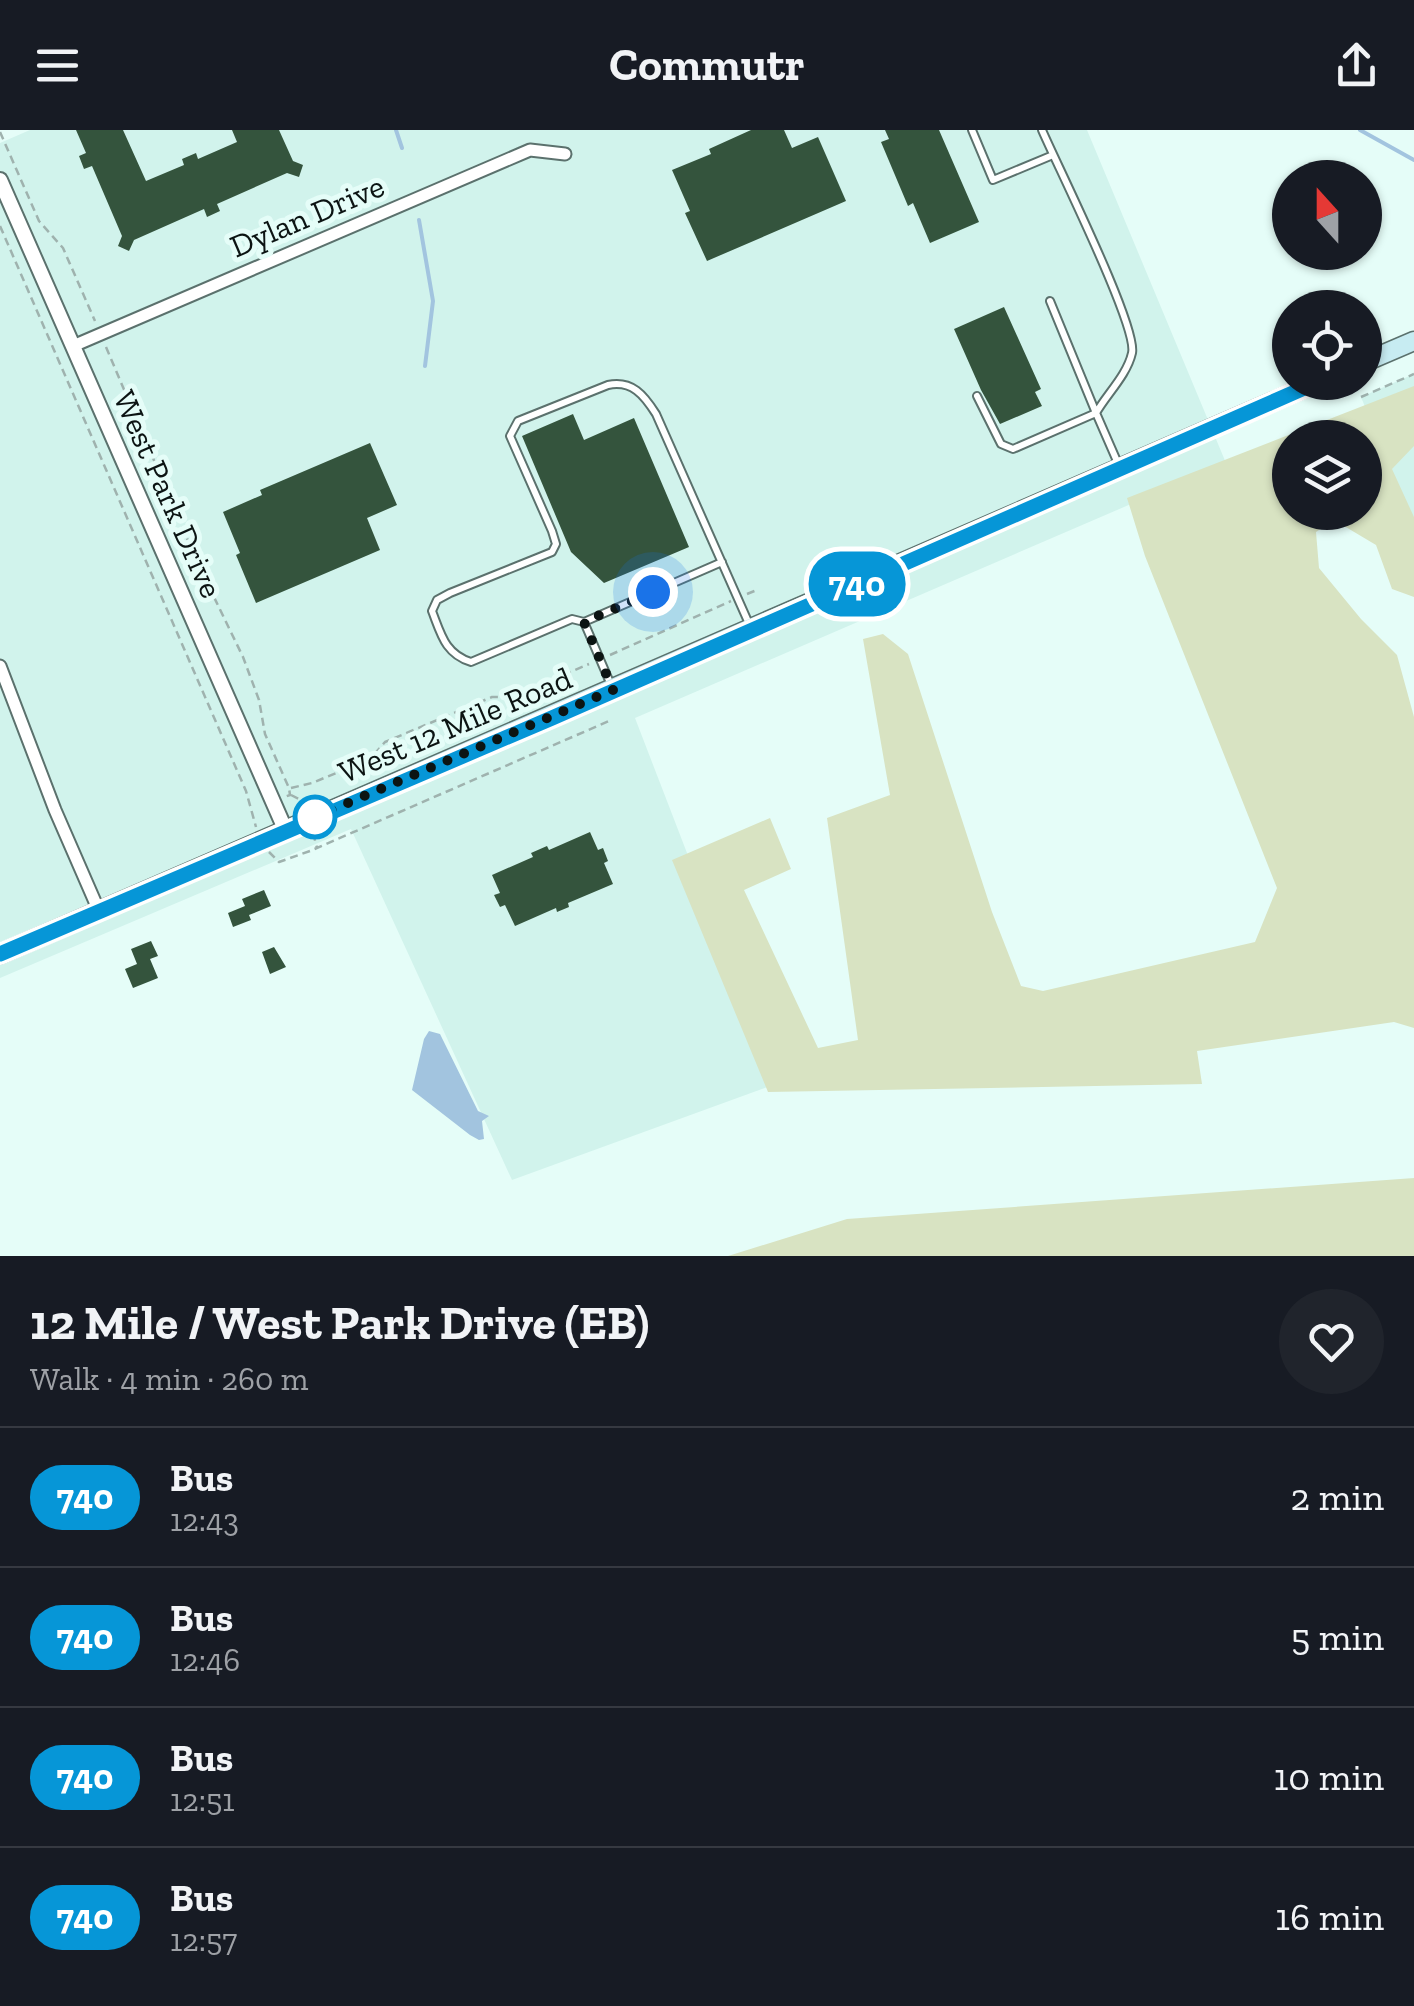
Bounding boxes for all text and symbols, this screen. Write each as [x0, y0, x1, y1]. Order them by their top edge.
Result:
icon: menu [30, 38, 85, 93]
text: Commutr [609, 38, 805, 92]
icon: share [1329, 38, 1384, 93]
north arrow [1272, 160, 1382, 270]
map controls [1272, 160, 1382, 530]
street label: Dylan Drive [224, 167, 390, 265]
button: locate [1272, 290, 1382, 400]
street label: West Park Drive [105, 385, 231, 603]
button: layers [1272, 420, 1382, 530]
line badge: 740 [800, 552, 914, 616]
text: 740 [829, 563, 885, 605]
your location [628, 567, 678, 617]
street label: West 12 Mile Road [333, 659, 578, 791]
unlabelled marker [294, 796, 336, 838]
button: heart [1279, 1289, 1384, 1394]
text: 12 Mile / West Park Drive (EB) [30, 1294, 649, 1351]
text: Walk · 4 min · 260 m [30, 1360, 308, 1398]
text: Bus [170, 1455, 233, 1501]
text: 2 min [1291, 1474, 1384, 1520]
text: 740 [57, 1476, 113, 1518]
text: 12:43 [170, 1501, 239, 1539]
text: Bus [170, 1595, 233, 1641]
text: 5 min [1291, 1614, 1384, 1660]
text: 740 [57, 1616, 113, 1658]
text: 12:46 [170, 1641, 240, 1679]
text: Bus [170, 1735, 233, 1781]
text: 10 min [1274, 1754, 1384, 1800]
text: 740 [57, 1756, 113, 1798]
text: 12:51 [170, 1781, 235, 1819]
text: Bus [170, 1875, 233, 1921]
text: 16 min [1275, 1894, 1384, 1940]
text: 740 [57, 1896, 113, 1938]
text: 12:57 [170, 1921, 237, 1959]

